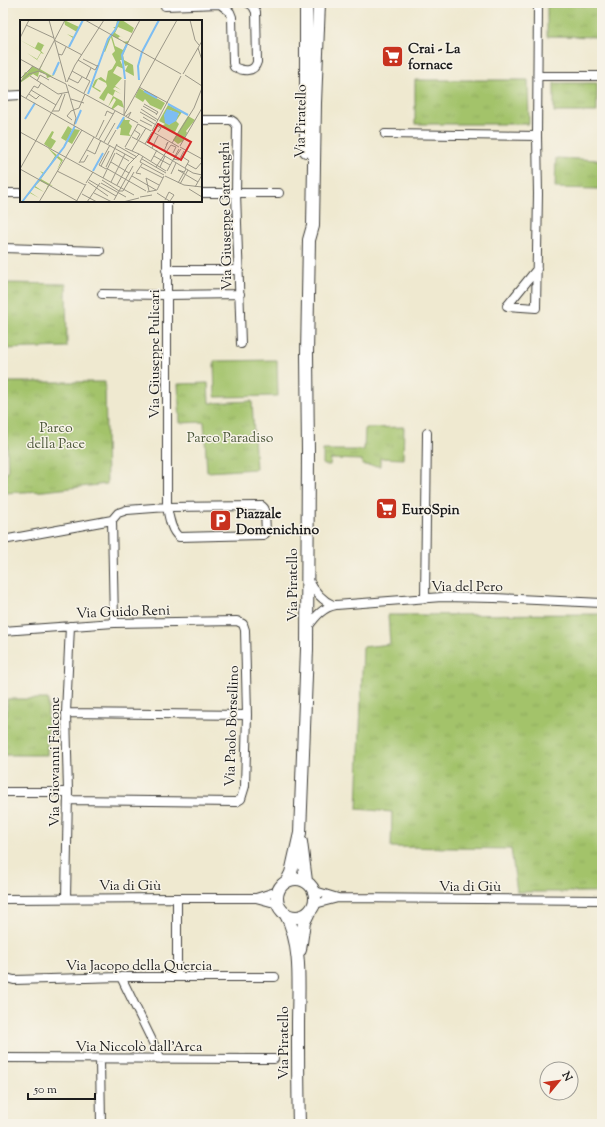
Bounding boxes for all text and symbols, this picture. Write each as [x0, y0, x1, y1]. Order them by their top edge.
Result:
inset map [20, 20, 202, 202]
place label: Crai - La fornace [408, 40, 461, 76]
supermarket icon: Crai - La fornace [380, 43, 406, 69]
street label: Via Piratello [291, 84, 313, 158]
street label: Via Giuseppe Gardenghi [216, 142, 238, 290]
street label: Via Giuseppe Pulicari [146, 289, 166, 419]
park label: Parco della Pace [27, 419, 85, 455]
park label: Parco Paradiso [187, 429, 274, 449]
supermarket icon: EuroSpin [373, 496, 399, 522]
place label: EuroSpin [402, 501, 461, 521]
place label: Piazzale Domenichino [236, 505, 319, 541]
parking icon: Piazzale Domenichino [207, 508, 233, 534]
street label: Via Piratello [284, 548, 304, 622]
street label: Via del Pero [431, 578, 503, 598]
street label: Via Guido Reni [76, 601, 170, 625]
street label: Via Paolo Borsellino [221, 665, 245, 787]
street label: Via Giovanni Falcone [46, 697, 66, 827]
street label: Via di Giù [99, 877, 161, 897]
street label: Via di Giù [439, 878, 501, 898]
street label: Via Jacopo della Quercia [66, 957, 213, 977]
street label: Via Piratello [275, 1006, 295, 1080]
street label: Via Niccolò dall'Arca [76, 1038, 203, 1058]
north arrow [539, 1061, 579, 1101]
text: N [557, 1068, 576, 1085]
scale bar [28, 1075, 95, 1101]
text: 50 m [33, 1081, 57, 1099]

